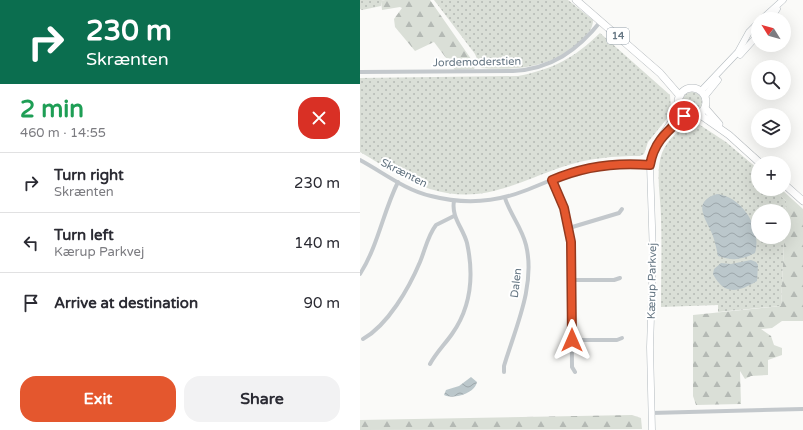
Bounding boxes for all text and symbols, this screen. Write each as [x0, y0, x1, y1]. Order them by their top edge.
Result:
north arrow [751, 12, 791, 52]
map controls [751, 12, 791, 244]
text: 230 m [86, 14, 172, 48]
icon: right [20, 16, 72, 68]
road number: 14 [607, 28, 629, 44]
text: Skrænten [86, 48, 169, 70]
street label: Jordemoderstien [433, 55, 521, 69]
button: search [751, 60, 791, 100]
text: 2 min [20, 95, 84, 124]
button: close [298, 97, 340, 139]
pin [667, 99, 701, 133]
icon: arrive [673, 105, 695, 127]
button: layers [751, 108, 791, 148]
text: 460 m · 14:55 [20, 125, 106, 141]
street label: Skrænten [379, 156, 429, 190]
button: + [751, 156, 791, 196]
text: Turn right [54, 166, 124, 184]
icon: right [20, 172, 42, 194]
text: 230 m [294, 174, 340, 192]
text: Skrænten [54, 184, 114, 200]
button: − [751, 204, 791, 244]
text: Turn left [54, 226, 114, 244]
icon: left [20, 232, 42, 254]
text: 140 m [294, 234, 340, 252]
street label: Kærup Parkvej [645, 243, 659, 319]
text: Kærup Parkvej [54, 244, 144, 260]
street label: Dalen [508, 267, 524, 299]
icon: arrive [20, 292, 42, 314]
text: Arrive at destination [54, 294, 198, 312]
text: 90 m [303, 294, 340, 312]
position arrow [551, 319, 593, 361]
button: Exit [20, 376, 176, 422]
button: Share [184, 376, 340, 422]

